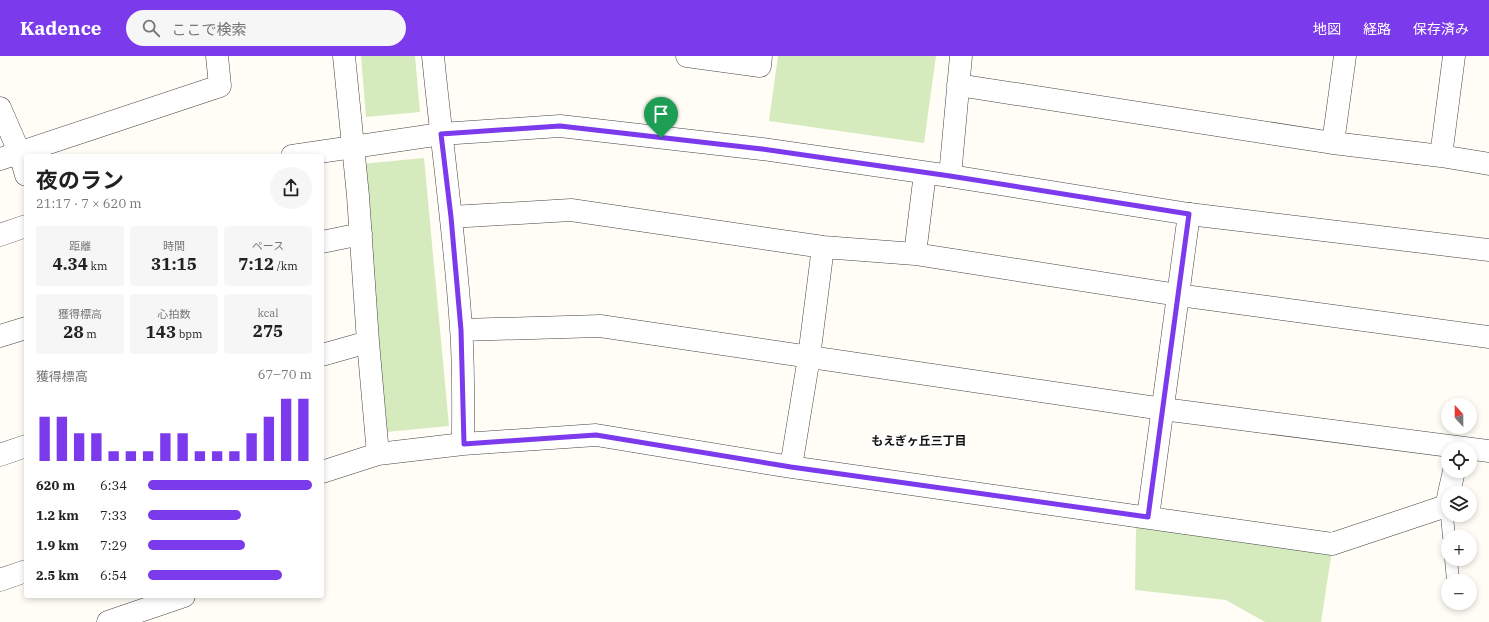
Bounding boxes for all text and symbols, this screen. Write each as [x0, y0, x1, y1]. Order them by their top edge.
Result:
search box [126, 10, 406, 46]
text: Kadence [20, 16, 102, 40]
icon: search [140, 17, 162, 39]
text: ここで検索 [172, 20, 247, 39]
text: 地図 [1313, 20, 1341, 38]
text: 経路 [1363, 20, 1391, 38]
text: 保存済み [1413, 20, 1469, 38]
pin [644, 97, 678, 138]
icon: arrive [650, 103, 672, 125]
text: 夜のラン [36, 165, 124, 194]
button: share [270, 167, 312, 209]
text: 21:17 · 7 × 620 m [36, 195, 142, 212]
text: 距離 [69, 239, 91, 253]
text: 時間 [163, 239, 185, 253]
text: ペース [252, 239, 284, 253]
text: 4.34 [53, 253, 88, 275]
text: 31:15 [151, 253, 197, 275]
text: 7:12 [238, 253, 274, 275]
text: km [88, 259, 107, 273]
text: /km [274, 259, 298, 273]
text: kcal [257, 306, 279, 320]
text: 獲得標高 [58, 307, 102, 321]
text: 心拍数 [158, 307, 191, 321]
text: 275 [253, 320, 283, 342]
text: 28 [63, 321, 84, 343]
text: 143 [146, 321, 176, 343]
text: m [84, 327, 97, 341]
text: bpm [176, 327, 202, 341]
text: 67–70 m [258, 366, 312, 383]
text: 獲得標高 [36, 368, 88, 385]
north arrow [1441, 398, 1477, 434]
map controls [1441, 398, 1477, 610]
district label: もえぎヶ丘三丁目 [871, 433, 967, 448]
button: locate [1441, 442, 1477, 478]
text: 620 m [36, 477, 75, 494]
text: 6:34 [100, 477, 127, 494]
button: layers [1441, 486, 1477, 522]
text: 1.2 km [36, 507, 79, 524]
text: 7:33 [100, 507, 127, 524]
button: + [1441, 530, 1477, 566]
text: 1.9 km [36, 537, 79, 554]
text: 7:29 [100, 537, 127, 554]
text: 2.5 km [36, 567, 79, 584]
text: 6:54 [100, 567, 127, 584]
button: − [1441, 574, 1477, 610]

